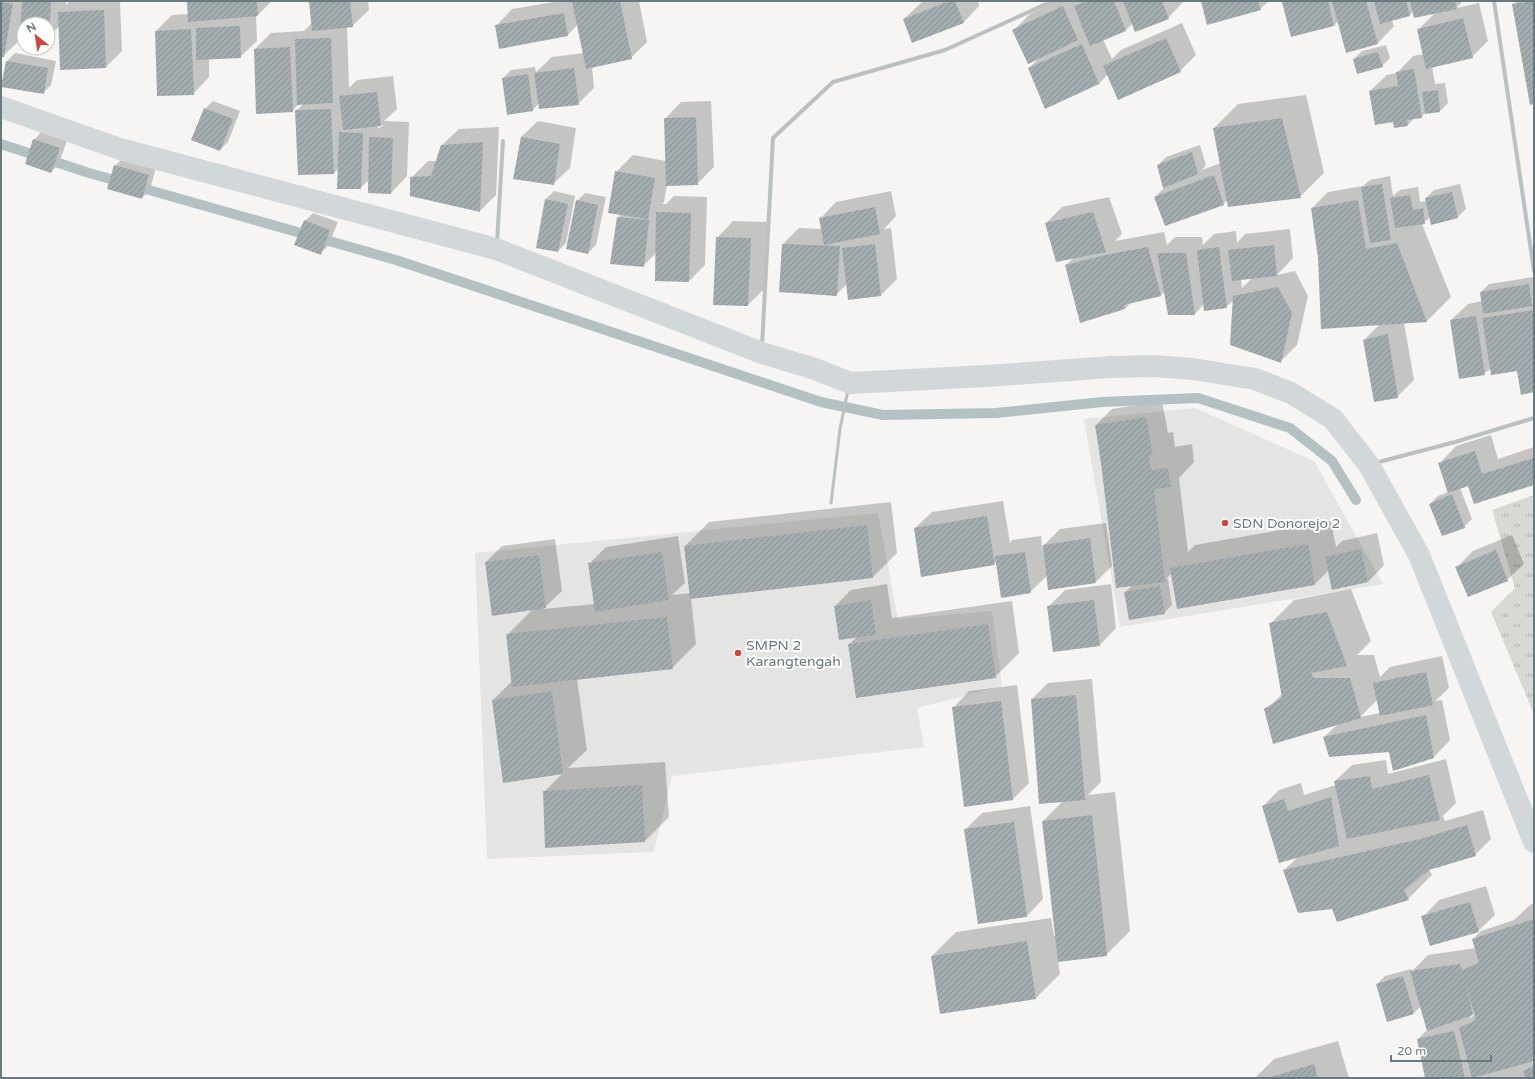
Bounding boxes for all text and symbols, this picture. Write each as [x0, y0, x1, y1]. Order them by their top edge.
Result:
north arrow [16, 16, 56, 56]
text: N [24, 20, 38, 36]
place label: SDN Donorejo 2 [1233, 515, 1340, 532]
marker: SDN Donorejo 2 [1220, 518, 1230, 528]
place label: SMPN 2 Karangtengah [746, 637, 841, 670]
marker: SMPN 2 Karangtengah [733, 648, 743, 658]
scale bar [1391, 1037, 1491, 1063]
text: 20 m [1397, 1044, 1426, 1058]

